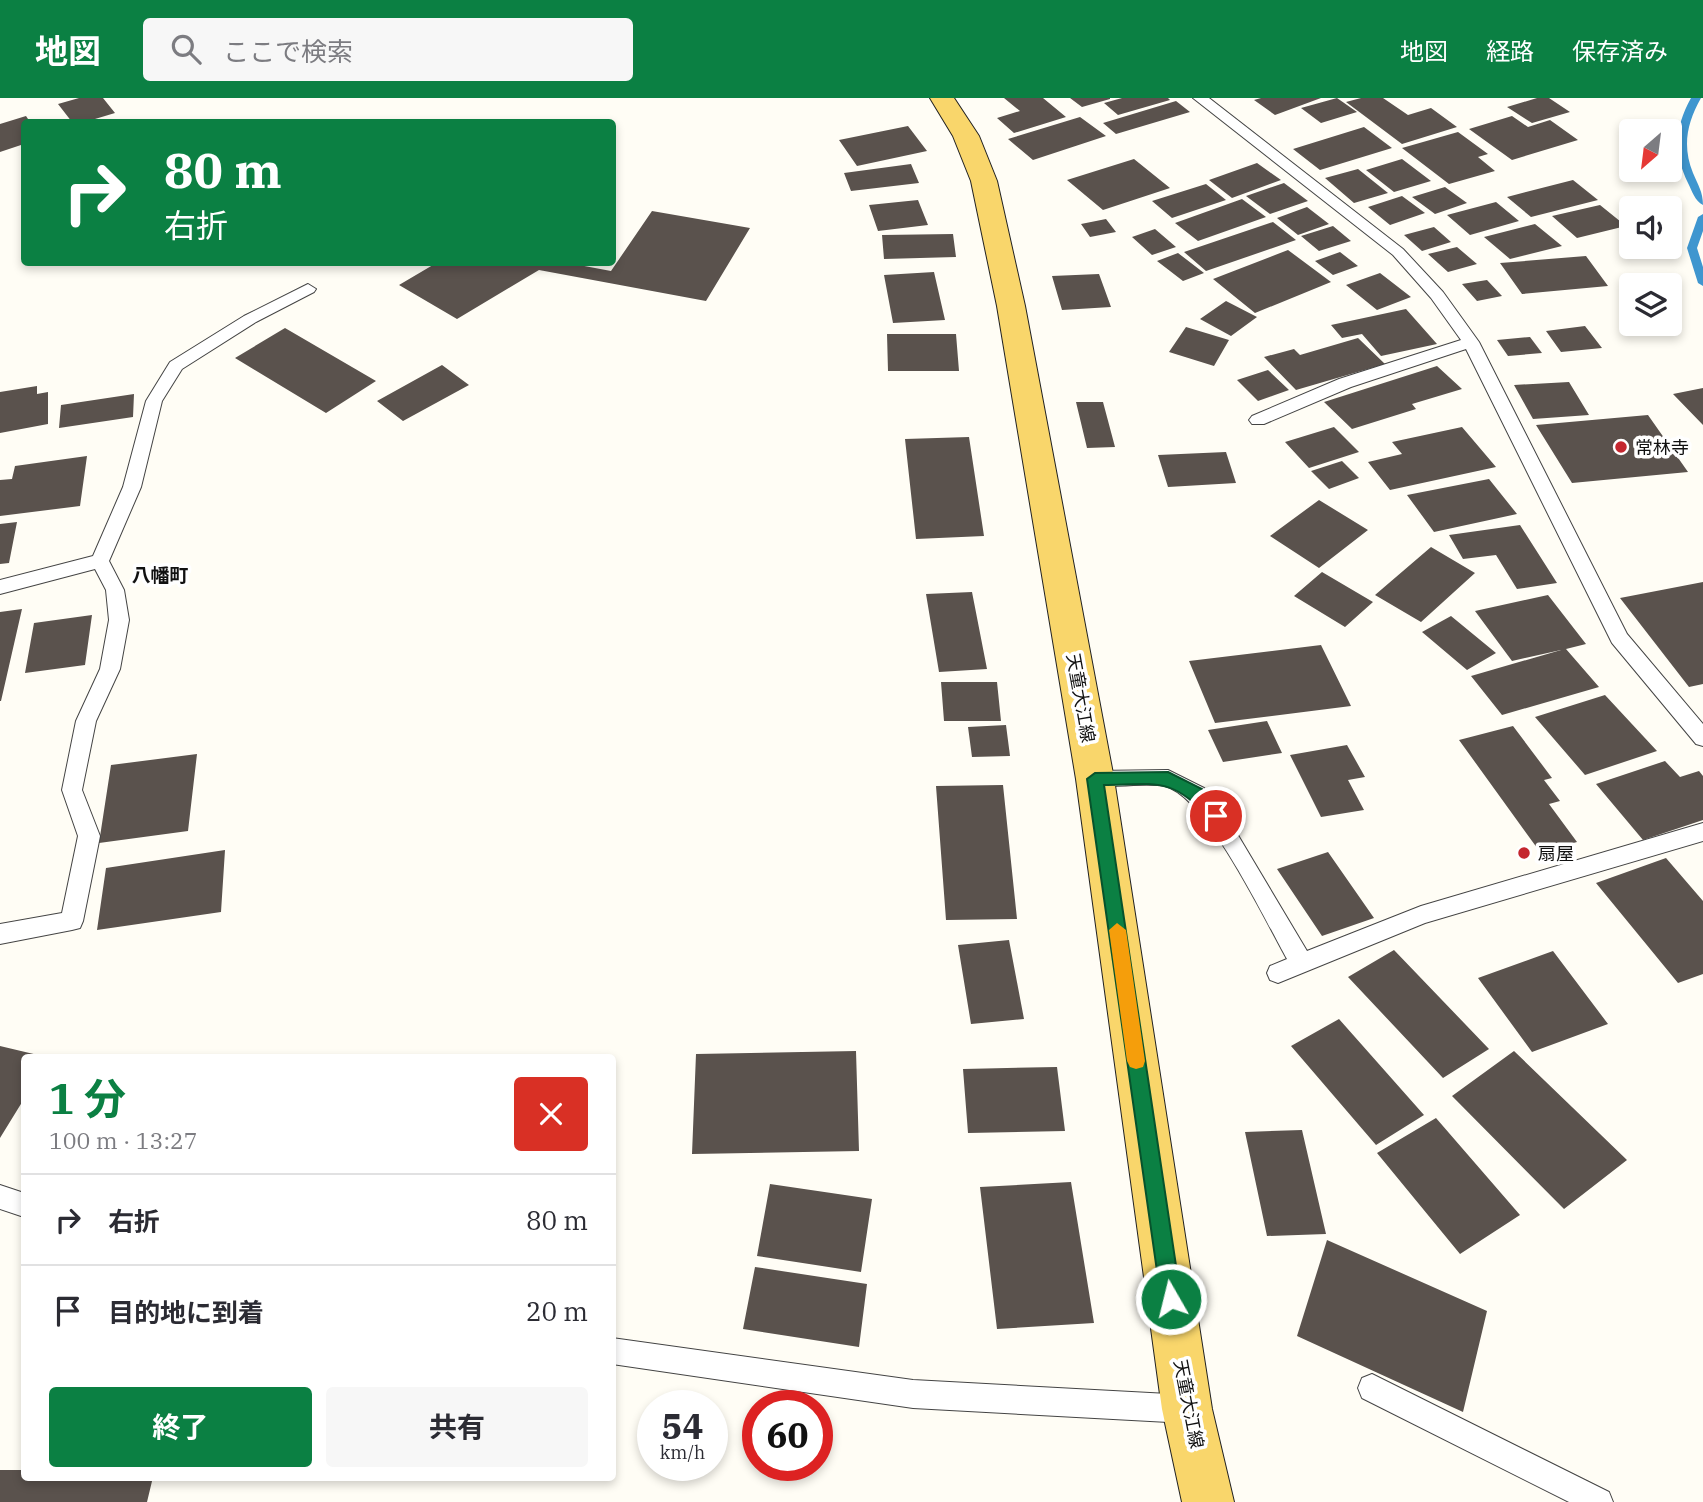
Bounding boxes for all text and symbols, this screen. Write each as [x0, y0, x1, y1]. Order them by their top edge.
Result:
search box [143, 18, 633, 81]
text: 地図 [35, 29, 101, 72]
icon: search [167, 30, 205, 68]
text: ここで検索 [223, 34, 353, 68]
text: 地図 [1400, 35, 1448, 67]
text: 経路 [1486, 35, 1534, 67]
text: 保存済み [1572, 35, 1668, 67]
north arrow [1619, 119, 1682, 182]
map controls [1619, 119, 1682, 336]
text: 80 m [164, 138, 282, 201]
icon: right [49, 147, 140, 238]
button: sound [1619, 196, 1682, 259]
text: 右折 [164, 204, 228, 246]
button: layers [1619, 273, 1682, 336]
place label: 常林寺 [1635, 436, 1689, 459]
marker: 常林寺 [1613, 439, 1629, 455]
district label: 八幡町 [131, 563, 189, 587]
street label: 天童大江線 [1062, 652, 1100, 744]
pin [1186, 786, 1246, 846]
icon: arrive [1197, 797, 1235, 835]
place label: 扇屋 [1538, 842, 1574, 865]
marker: 扇屋 [1516, 845, 1532, 861]
text: 1 分 [49, 1071, 126, 1126]
button: close [514, 1077, 588, 1151]
text: 100 m · 13:27 [49, 1125, 198, 1155]
icon: right [49, 1201, 87, 1239]
text: 80 m [526, 1203, 588, 1237]
text: 右折 [108, 1204, 160, 1238]
position arrow [1134, 1262, 1208, 1336]
icon: arrive [49, 1292, 87, 1330]
text: 20 m [526, 1294, 588, 1328]
text: 目的地に到着 [108, 1295, 264, 1329]
street label: 天童大江線 [1169, 1358, 1209, 1450]
button: 終了 [49, 1387, 312, 1467]
button: 共有 [326, 1387, 588, 1467]
speed limit sign: 60 [742, 1390, 833, 1481]
text: 54 [661, 1403, 704, 1449]
text: km/h [660, 1441, 705, 1464]

